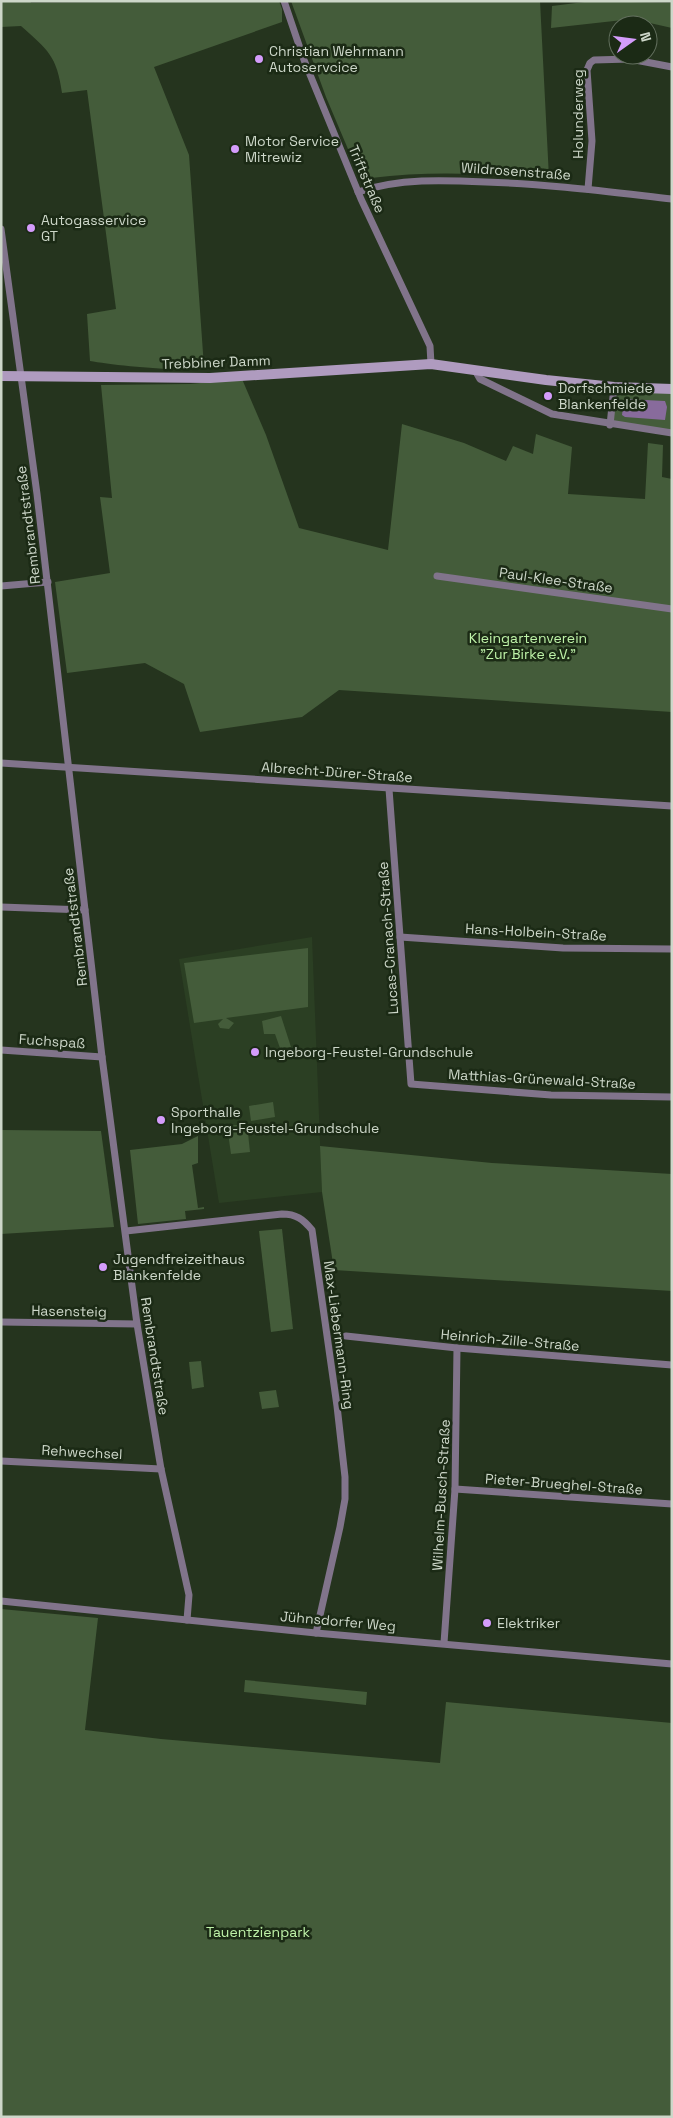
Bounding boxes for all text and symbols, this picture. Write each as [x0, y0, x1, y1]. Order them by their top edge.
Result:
north arrow [608, 15, 658, 65]
text: N [636, 30, 655, 44]
place label: Christian Wehrmann Autoservcice [269, 42, 404, 76]
marker: Christian Wehrmann Autoservcice [253, 53, 265, 65]
street label: Holunderweg [569, 69, 587, 159]
place label: Motor Service Mitrewiz [245, 132, 339, 166]
street label: Triftstraße [345, 142, 389, 216]
marker: Motor Service Mitrewiz [229, 143, 241, 155]
street label: Wildrosenstraße [461, 158, 571, 184]
place label: Autogasservice GT [41, 211, 146, 245]
marker: Autogasservice GT [25, 222, 37, 234]
street label: Trebbiner Damm [161, 351, 271, 373]
place label: Dorfschmiede Blankenfelde [558, 379, 653, 413]
marker: Dorfschmiede Blankenfelde [542, 390, 554, 402]
street label: Rembrandtstraße [12, 465, 44, 585]
street label: Paul-Klee-Straße [498, 563, 614, 597]
park label: Kleingartenverein "Zur Birke e.V." [469, 629, 587, 663]
street label: Albrecht-Dürer-Straße [261, 758, 413, 786]
street label: Lucas-Cranach-Straße [374, 861, 402, 1015]
street label: Rembrandtstraße [59, 867, 91, 987]
street label: Hans-Holbein-Straße [465, 919, 607, 945]
street label: Fuchspaß [18, 1030, 86, 1052]
place label: Ingeborg-Feustel-Grundschule [265, 1043, 473, 1061]
marker: Ingeborg-Feustel-Grundschule [249, 1046, 261, 1058]
street label: Matthias-Grünewald-Straße [448, 1065, 636, 1093]
place label: Sporthalle Ingeborg-Feustel-Grundschule [171, 1103, 379, 1137]
marker: Sporthalle Ingeborg-Feustel-Grundschule [155, 1114, 167, 1126]
place label: Jugendfreizeithaus Blankenfelde [113, 1250, 245, 1284]
street label: Max-Liebermann-Ring [320, 1260, 358, 1410]
marker: Jugendfreizeithaus Blankenfelde [97, 1261, 109, 1273]
street label: Rembrandtstraße [137, 1296, 173, 1416]
street label: Hasensteig [31, 1301, 107, 1321]
street label: Heinrich-Zille-Straße [440, 1325, 580, 1355]
street label: Wilhelm-Busch-Straße [428, 1419, 454, 1571]
street label: Rehwechsel [41, 1441, 123, 1463]
street label: Pieter-Brueghel-Straße [485, 1470, 643, 1498]
street label: Jühnsdorfer Weg [279, 1607, 397, 1635]
place label: Elektriker [497, 1614, 560, 1632]
marker: Elektriker [481, 1617, 493, 1629]
park label: Tauentzienpark [206, 1923, 310, 1941]

